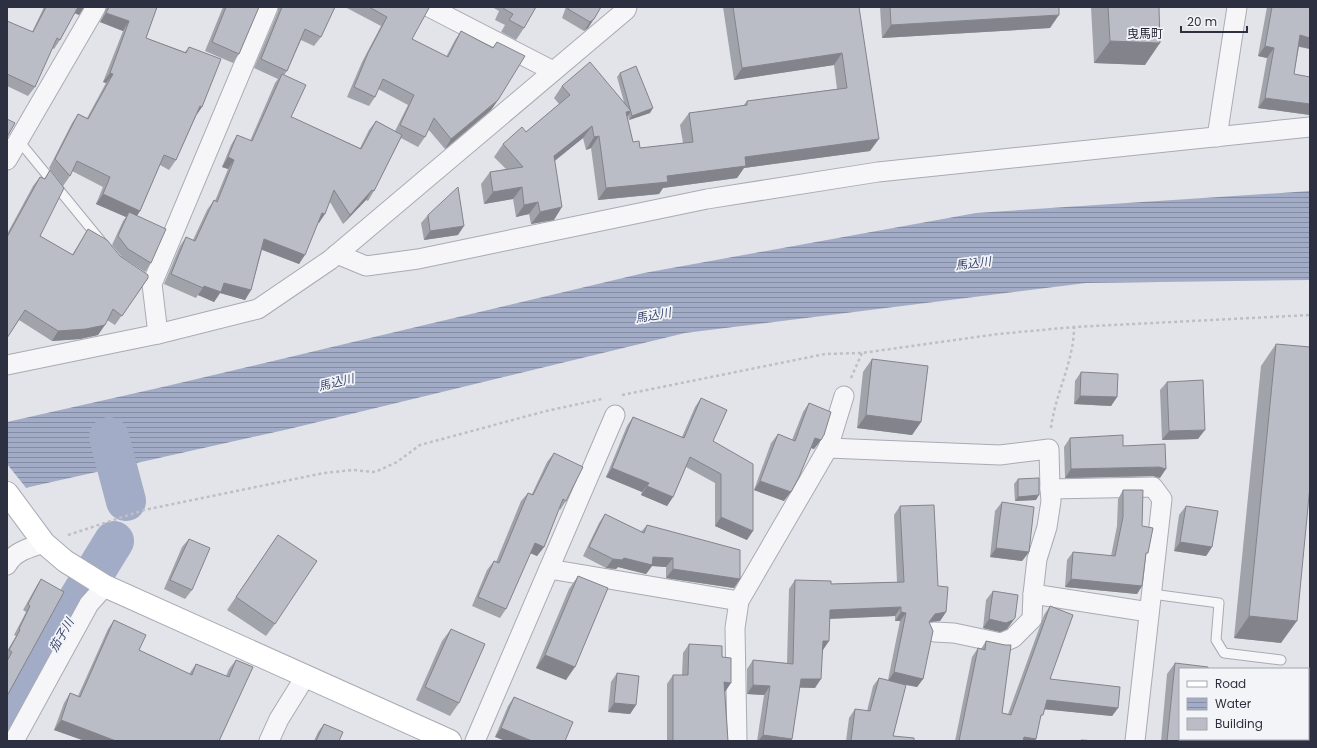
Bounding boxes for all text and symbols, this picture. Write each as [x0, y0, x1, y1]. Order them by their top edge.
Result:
scale bar [1181, 8, 1247, 34]
text: 20 m [1187, 13, 1217, 30]
district label: 曳馬町 [1127, 25, 1163, 42]
water label: 馬込川 [954, 252, 994, 274]
water label: 馬込川 [634, 303, 674, 326]
water label: 馬込川 [316, 369, 357, 395]
water label: 茄子川 [45, 613, 78, 655]
legend [1179, 668, 1309, 740]
text: Road [1215, 675, 1246, 692]
text: Water [1215, 695, 1252, 712]
text: Building [1215, 715, 1263, 732]

